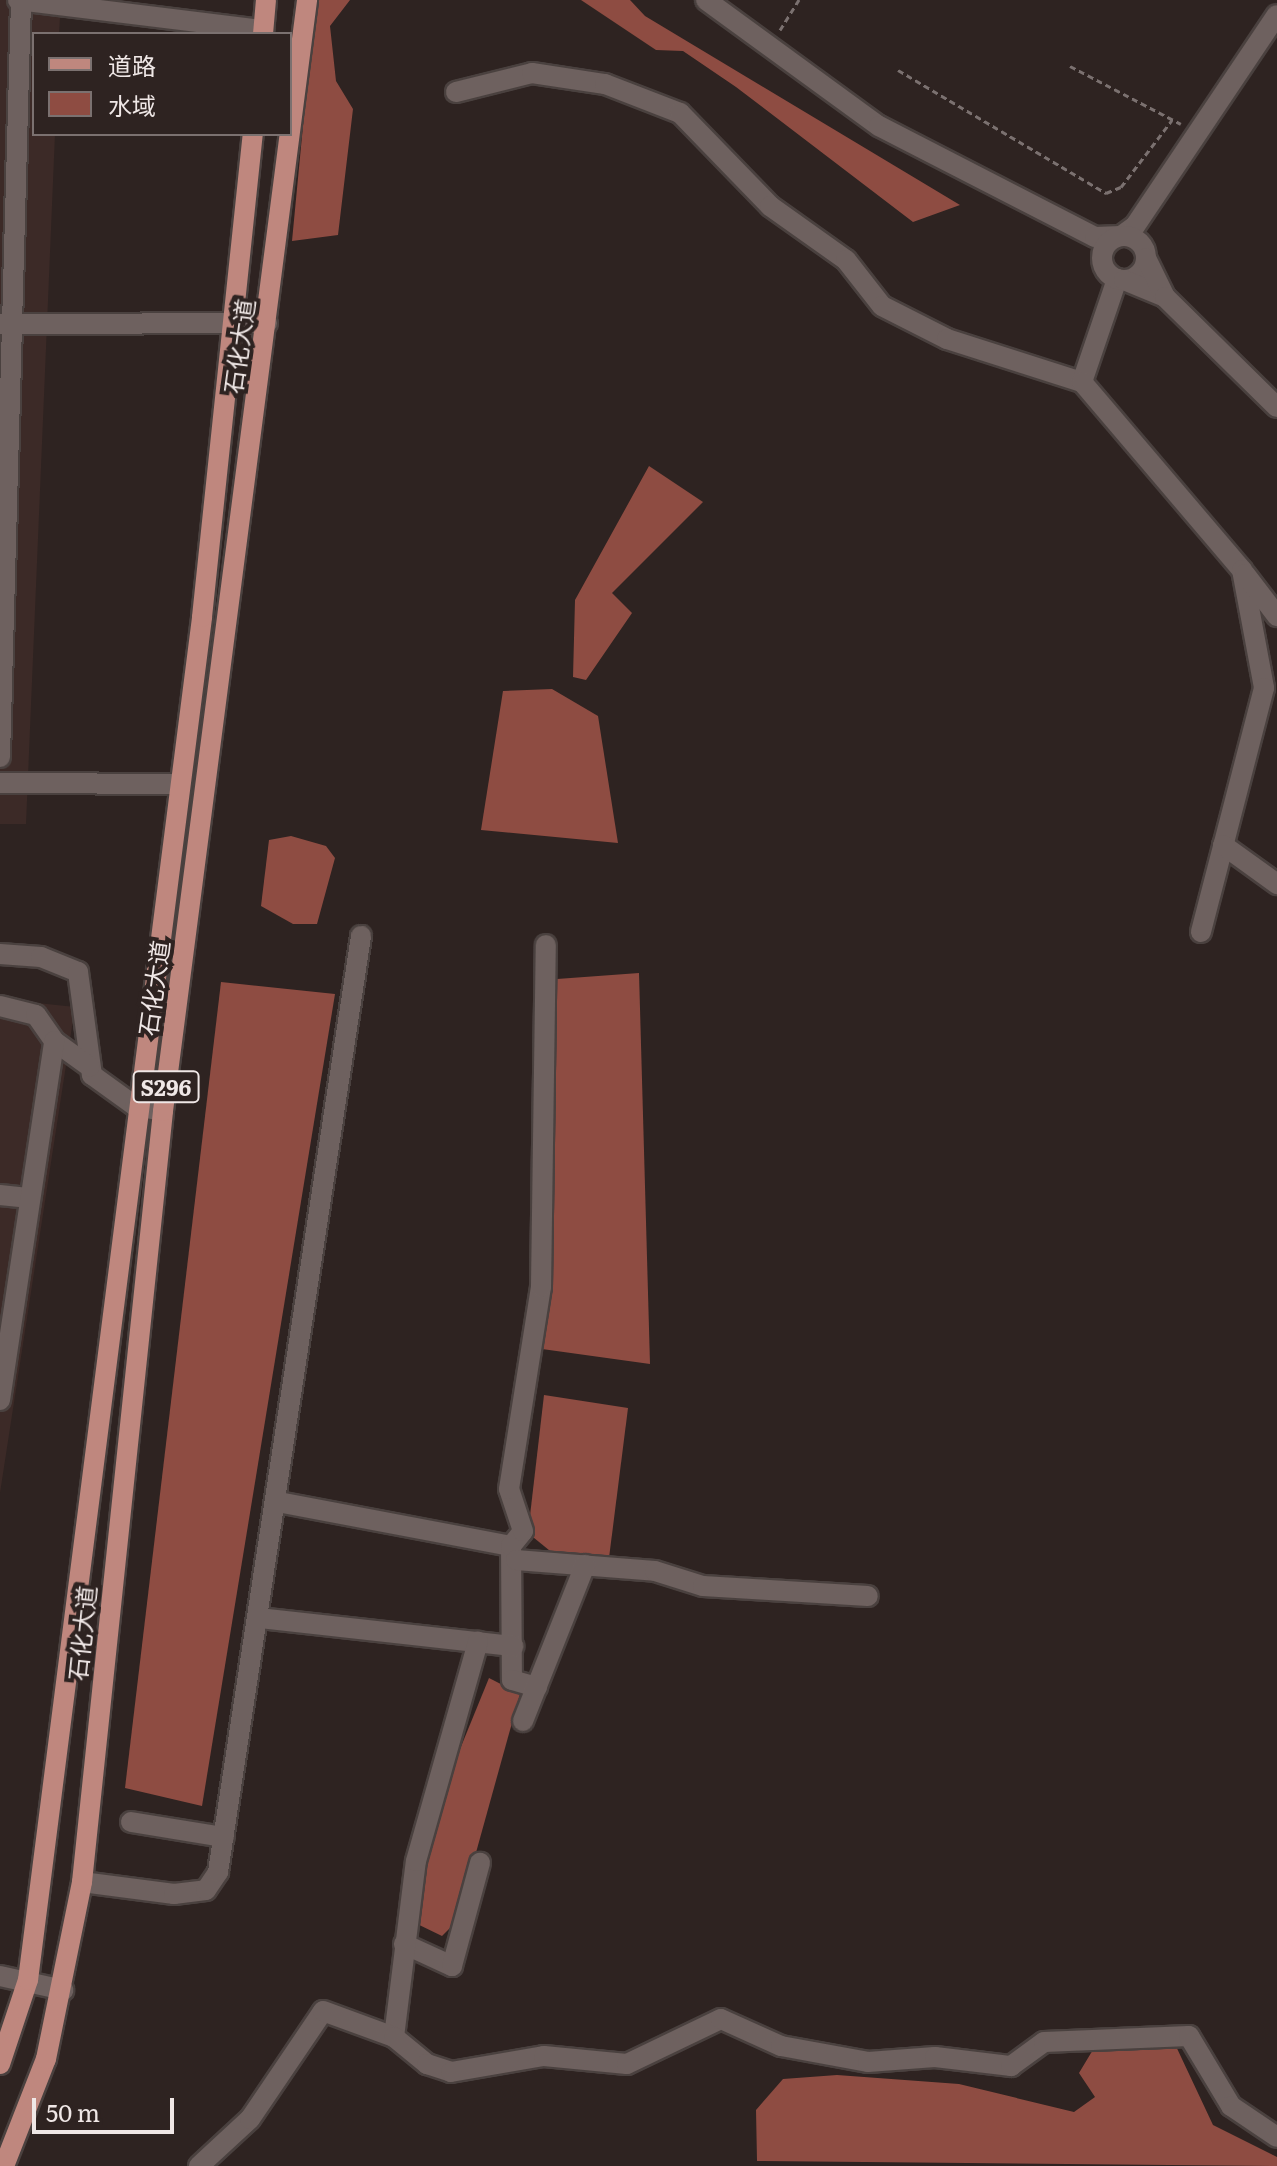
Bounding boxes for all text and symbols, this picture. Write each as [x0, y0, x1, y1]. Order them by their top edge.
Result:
legend [32, 32, 292, 136]
text: 道路 [108, 47, 156, 82]
text: 水域 [108, 87, 156, 122]
street label: 石化大道 [217, 296, 259, 396]
street label: 石化大道 [132, 938, 174, 1038]
road number: S296 [132, 1069, 200, 1105]
street label: 石化大道 [62, 1584, 100, 1682]
scale bar [36, 2082, 178, 2132]
text: 50 m [46, 2094, 100, 2129]

